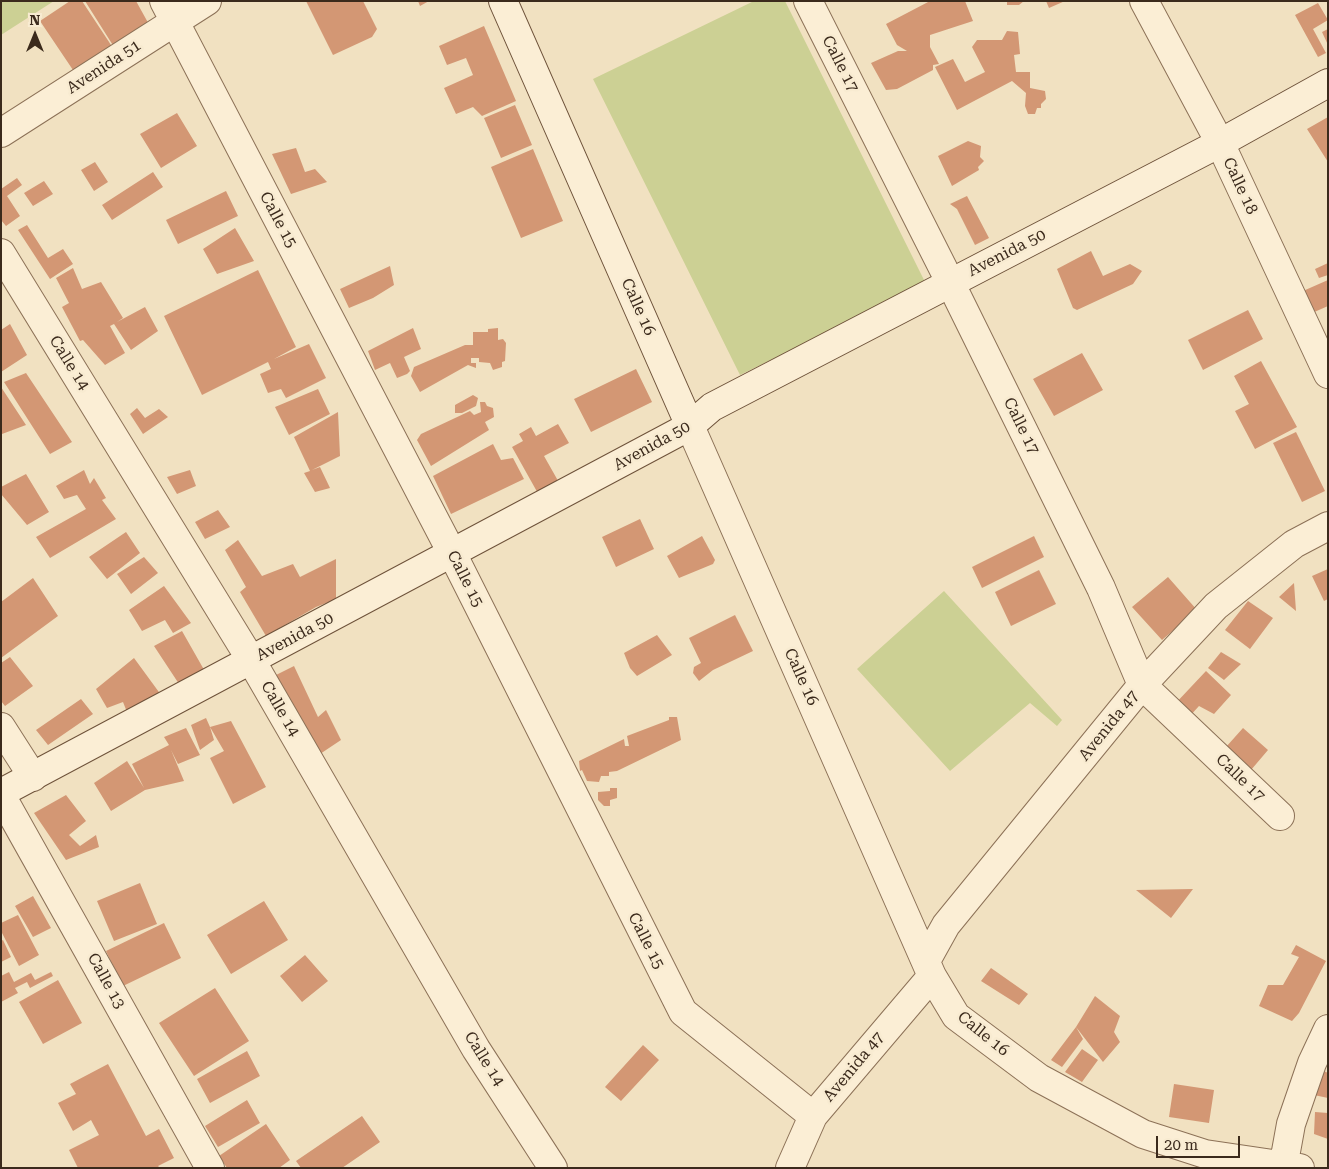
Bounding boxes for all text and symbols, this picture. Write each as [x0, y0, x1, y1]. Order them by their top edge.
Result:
north arrow [10, 10, 60, 60]
text: N [30, 12, 40, 28]
street label: Calle 17 [818, 33, 862, 95]
street label: Avenida 51 [63, 36, 145, 98]
street label: Calle 18 [1218, 154, 1262, 218]
street label: Calle 15 [255, 189, 301, 251]
street label: Avenida 50 [965, 225, 1049, 281]
street label: Calle 16 [617, 275, 659, 339]
street label: Calle 14 [45, 332, 93, 394]
street label: Calle 17 [999, 394, 1043, 458]
street label: Avenida 50 [610, 417, 694, 475]
street label: Calle 15 [443, 548, 487, 610]
street label: Avenida 50 [253, 609, 337, 665]
street label: Calle 16 [780, 645, 822, 709]
street label: Calle 14 [256, 678, 304, 740]
street label: Avenida 47 [1075, 687, 1143, 765]
street label: Calle 17 [1211, 750, 1269, 806]
street label: Calle 15 [624, 910, 668, 972]
street label: Calle 13 [83, 950, 129, 1012]
street label: Calle 16 [953, 1007, 1013, 1061]
street label: Calle 14 [460, 1028, 508, 1090]
street label: Avenida 47 [819, 1028, 889, 1106]
scale bar [1159, 1126, 1243, 1158]
text: 20 m [1164, 1136, 1198, 1154]

